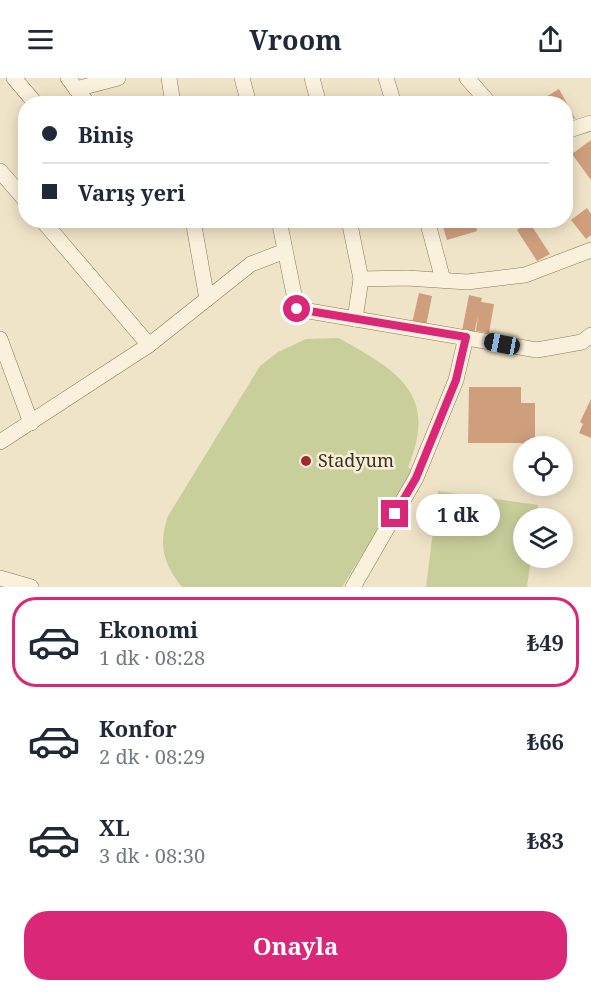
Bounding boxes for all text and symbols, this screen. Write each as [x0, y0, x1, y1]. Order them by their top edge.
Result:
text: Vroom [249, 21, 342, 58]
icon: menu [24, 23, 57, 56]
icon: share [534, 23, 567, 56]
text: Biniş [78, 119, 134, 149]
text: Varış yeri [78, 177, 185, 207]
route start [283, 295, 310, 322]
car [483, 332, 521, 356]
map controls [513, 436, 573, 568]
button: locate [513, 436, 573, 496]
place label: Stadyum [318, 448, 394, 472]
marker: Stadyum [299, 454, 313, 468]
callout: 1 dk [416, 493, 500, 535]
route end [381, 500, 408, 527]
text: 1 dk [437, 501, 479, 528]
button: layers [513, 508, 573, 568]
text: Ekonomi [99, 614, 198, 644]
icon: car [27, 615, 81, 669]
text: ₺49 [527, 627, 564, 657]
text: 1 dk · 08:28 [99, 644, 205, 671]
text: Konfor [99, 713, 177, 743]
icon: car [27, 714, 81, 768]
text: ₺66 [527, 726, 564, 756]
text: 2 dk · 08:29 [99, 743, 205, 770]
text: XL [99, 812, 130, 842]
icon: car [27, 813, 81, 867]
text: ₺83 [527, 825, 564, 855]
text: 3 dk · 08:30 [99, 842, 205, 869]
button: Onayla [24, 911, 567, 980]

